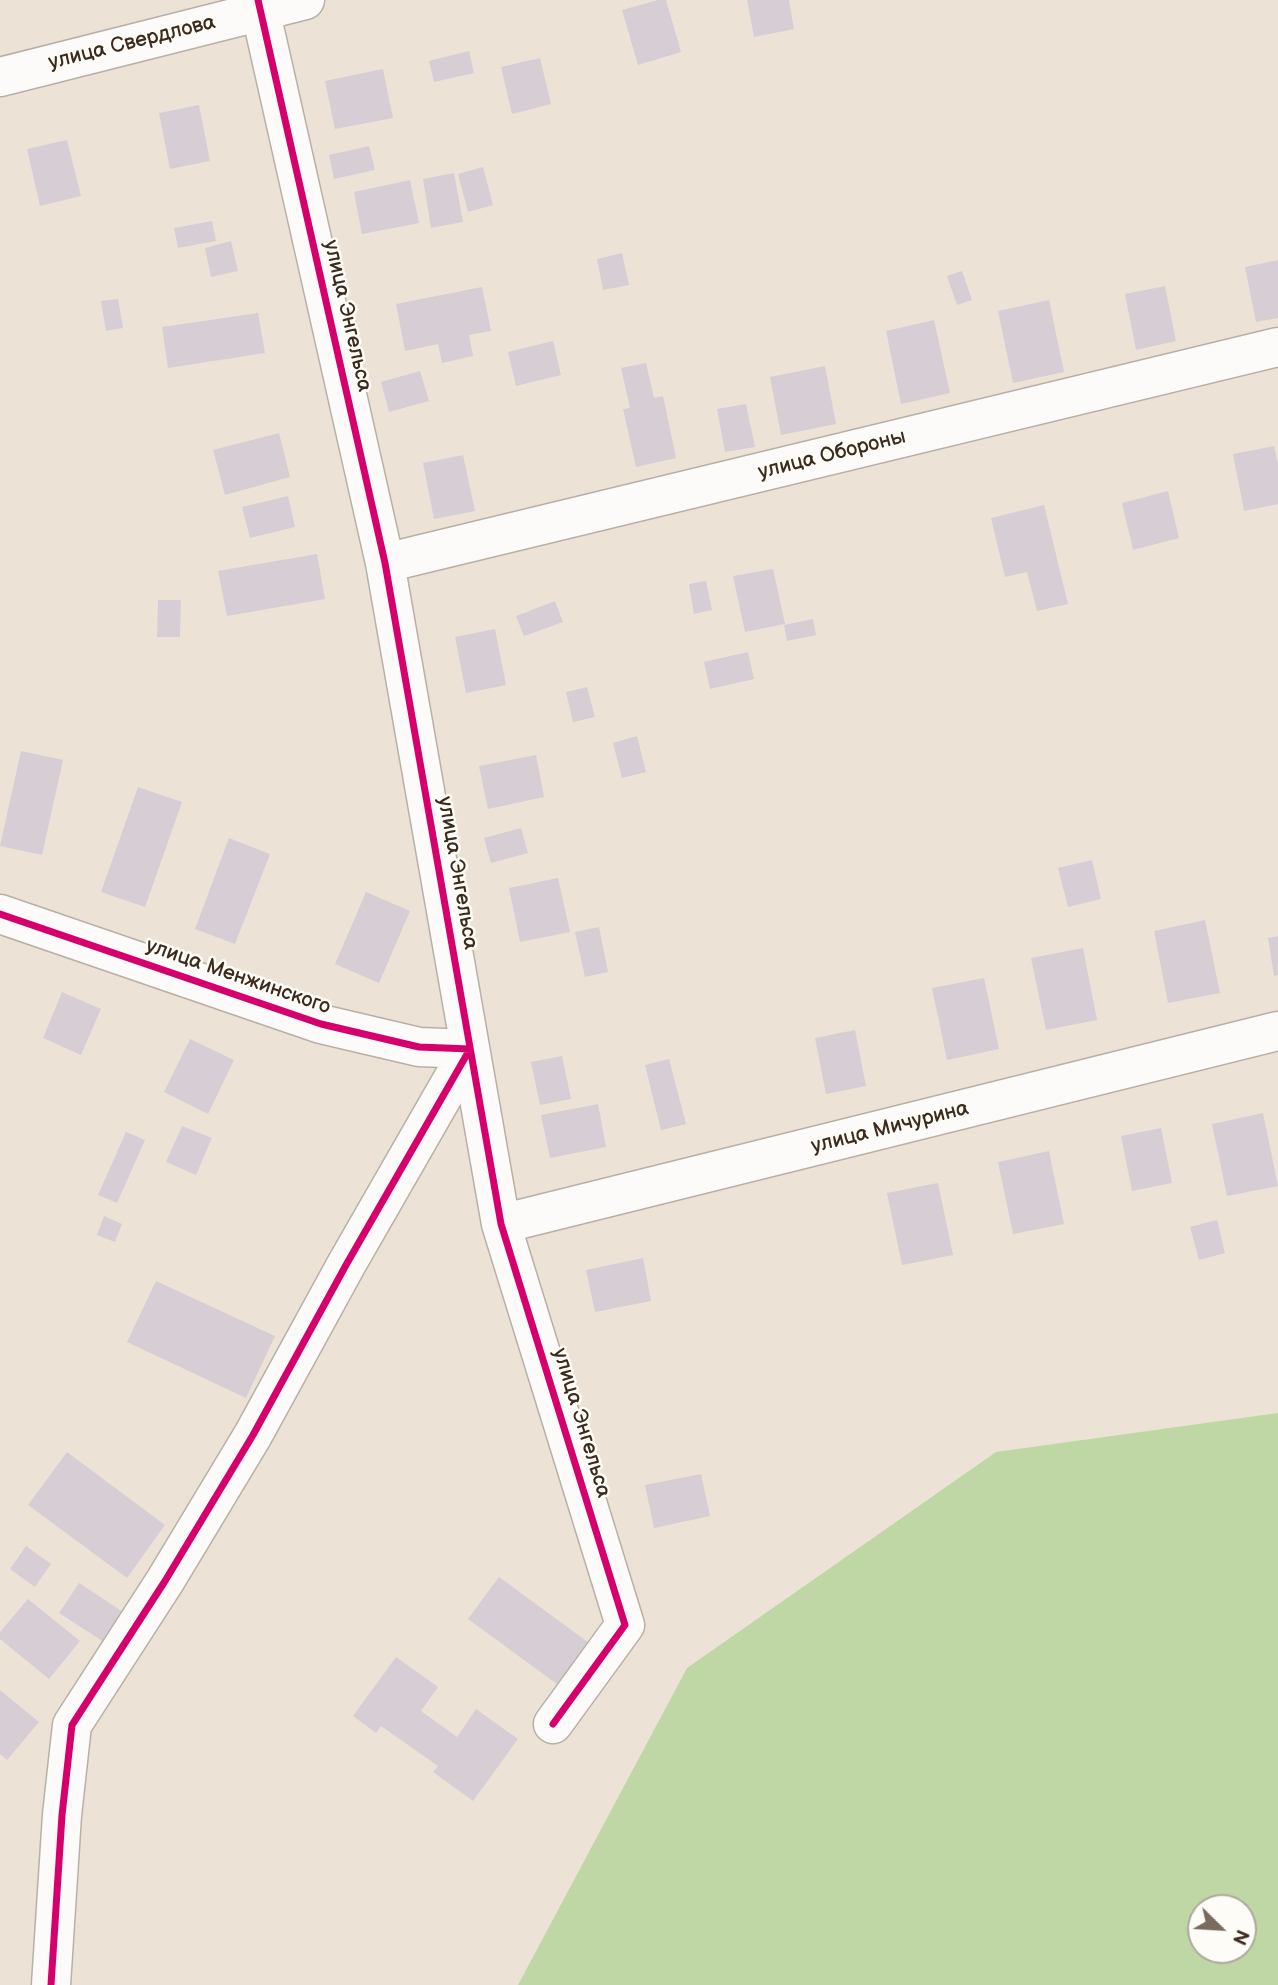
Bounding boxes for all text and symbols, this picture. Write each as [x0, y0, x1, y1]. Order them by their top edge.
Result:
street label: улица Свердлова [46, 10, 218, 76]
street label: улица Энгельса [317, 238, 377, 394]
street label: улица Обороны [756, 424, 908, 486]
street label: улица Энгельса [431, 795, 483, 951]
street label: улица Менжинского [142, 934, 334, 1020]
street label: улица Мичурина [809, 1096, 971, 1160]
street label: улица Энгельса [546, 1345, 616, 1501]
north arrow [1187, 1894, 1257, 1964]
text: N [1226, 1926, 1253, 1948]

